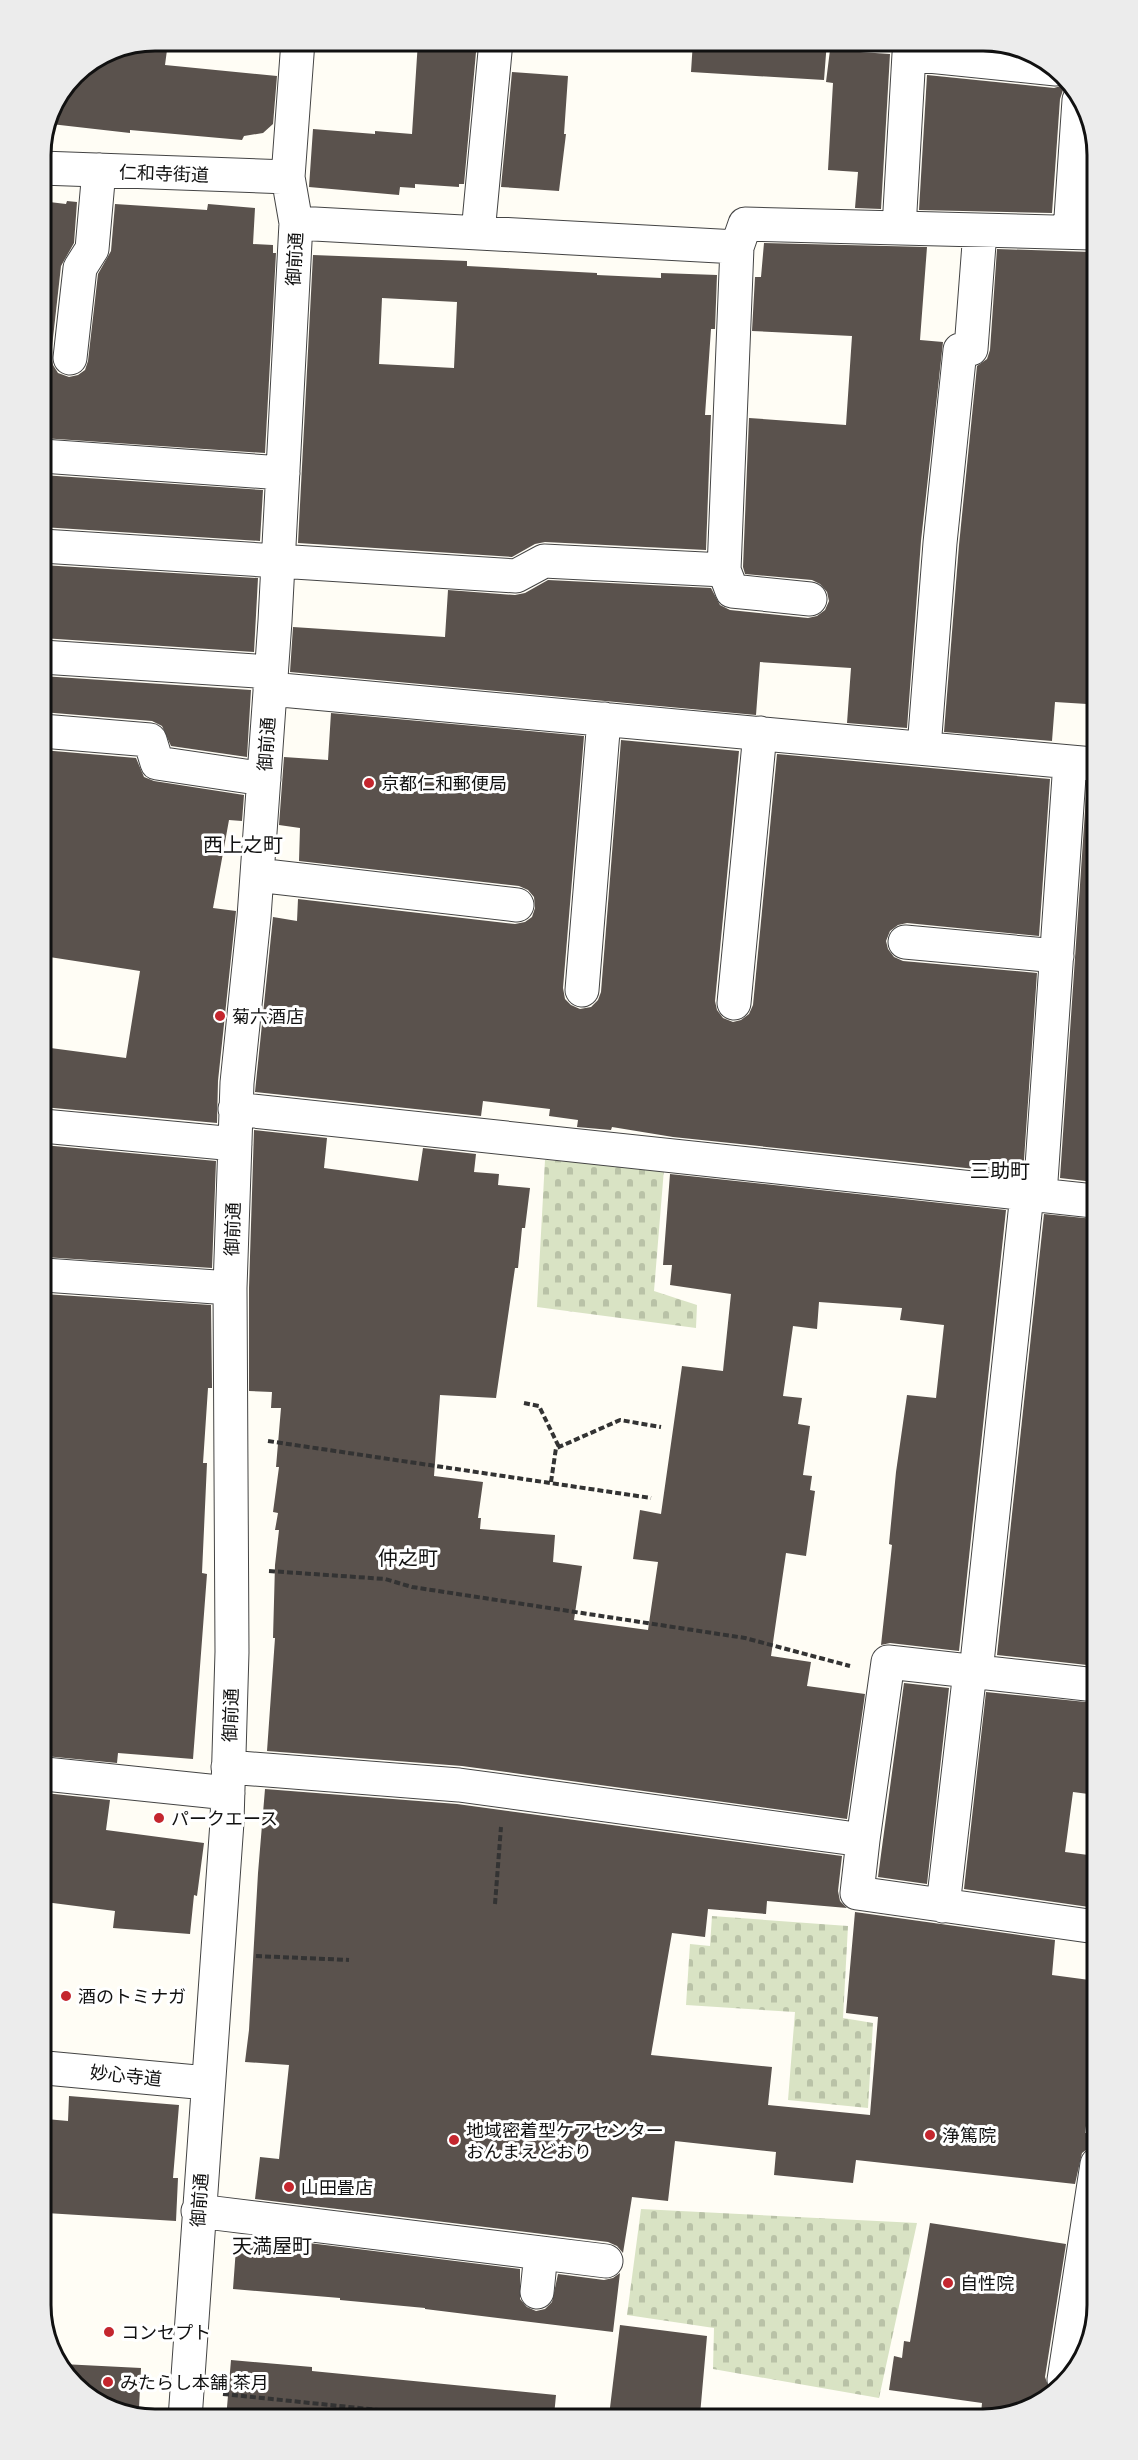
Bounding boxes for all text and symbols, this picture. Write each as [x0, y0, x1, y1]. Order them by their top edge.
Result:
street label: 仁和寺街道 [119, 159, 209, 187]
street label: 御前通 [281, 231, 307, 287]
street label: 御前通 [252, 716, 280, 772]
place label: 京都仁和郵便局 [381, 771, 507, 795]
marker: 京都仁和郵便局 [362, 776, 376, 790]
district label: 西上之町 [203, 831, 283, 858]
place label: 菊六酒店 [232, 1004, 304, 1028]
marker: 菊六酒店 [213, 1009, 227, 1023]
district label: 三助町 [970, 1157, 1030, 1184]
street label: 御前通 [219, 1202, 245, 1256]
district label: 仲之町 [378, 1544, 438, 1571]
street label: 御前通 [217, 1688, 243, 1742]
place label: パークエース [171, 1806, 278, 1830]
marker: パークエース [152, 1811, 166, 1825]
place label: 酒のトミナガ [78, 1984, 186, 2008]
marker: 酒のトミナガ [59, 1989, 73, 2003]
street label: 妙心寺道 [89, 2059, 163, 2091]
place label: 地域密着型ケアセンター おんまえどおり [466, 2118, 664, 2163]
place label: 浄篤院 [942, 2123, 996, 2147]
marker: 浄篤院 [923, 2128, 937, 2142]
marker: 地域密着型ケアセンター おんまえどおり [447, 2133, 461, 2147]
street label: 御前通 [185, 2172, 213, 2228]
place label: 山田畳店 [301, 2175, 373, 2199]
marker: 山田畳店 [282, 2180, 296, 2194]
district label: 天満屋町 [232, 2232, 312, 2259]
place label: 自性院 [960, 2271, 1014, 2295]
marker: 自性院 [941, 2276, 955, 2290]
place label: コンセプト [121, 2320, 211, 2344]
marker: コンセプト [102, 2325, 116, 2339]
place label: みたらし本舗 茶月 [120, 2370, 269, 2394]
marker: みたらし本舗 茶月 [101, 2375, 115, 2389]

